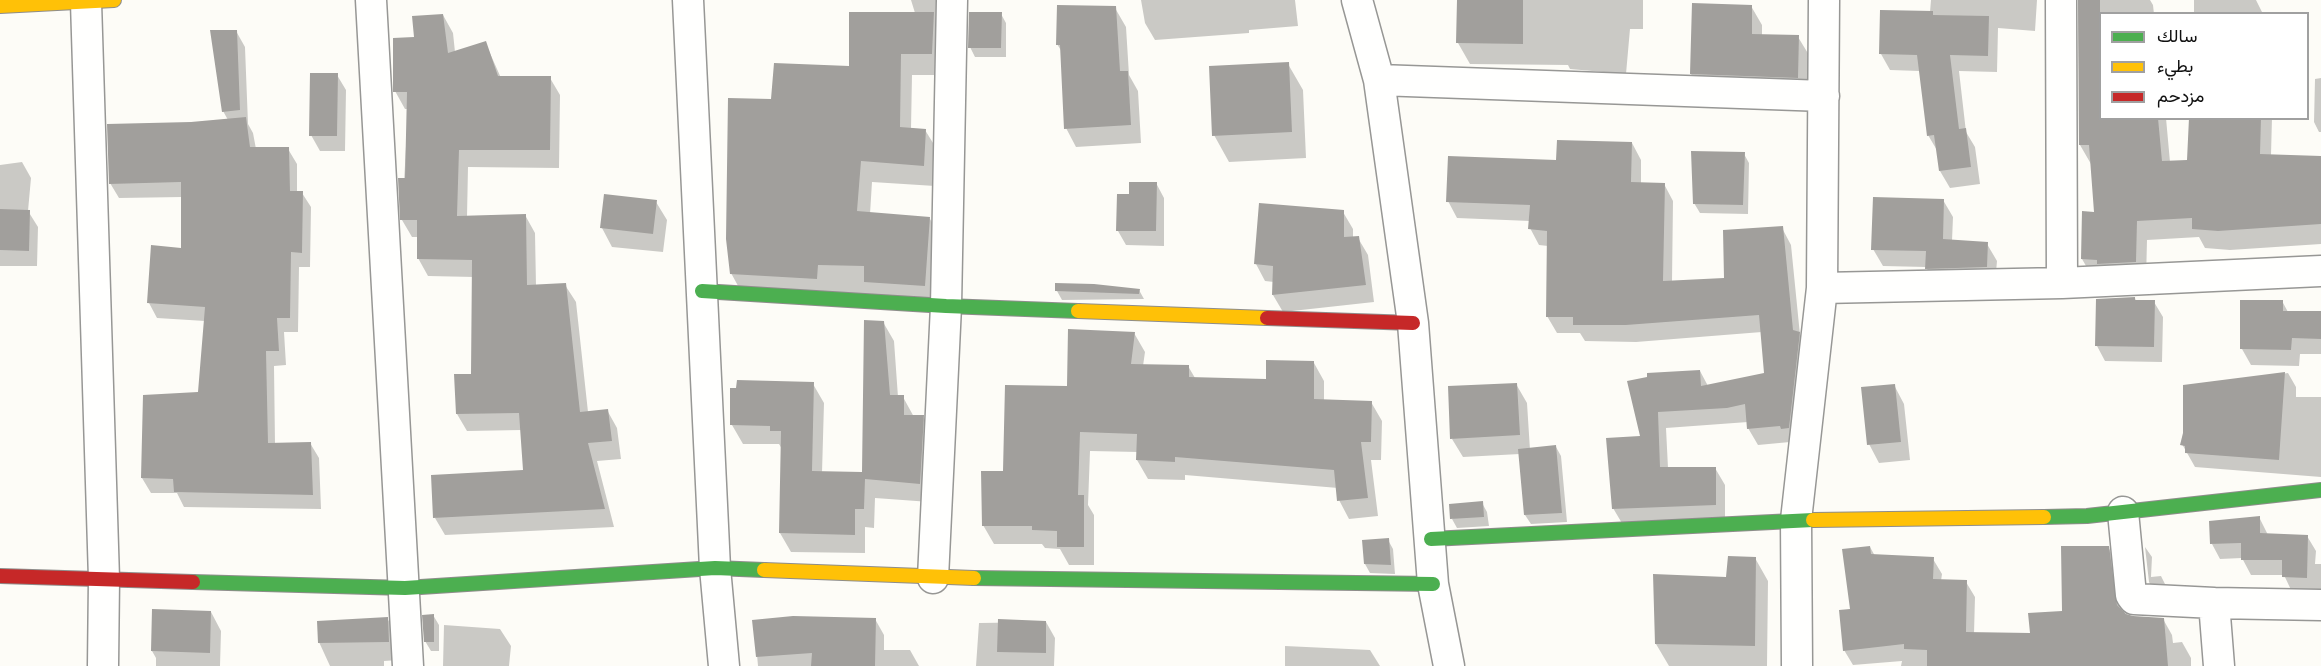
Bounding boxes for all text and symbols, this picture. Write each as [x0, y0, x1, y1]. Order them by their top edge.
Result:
legend [2099, 12, 2309, 120]
text: سالك [2157, 23, 2197, 47]
text: بطيء [2157, 53, 2193, 77]
text: مزدحم [2157, 83, 2204, 107]

